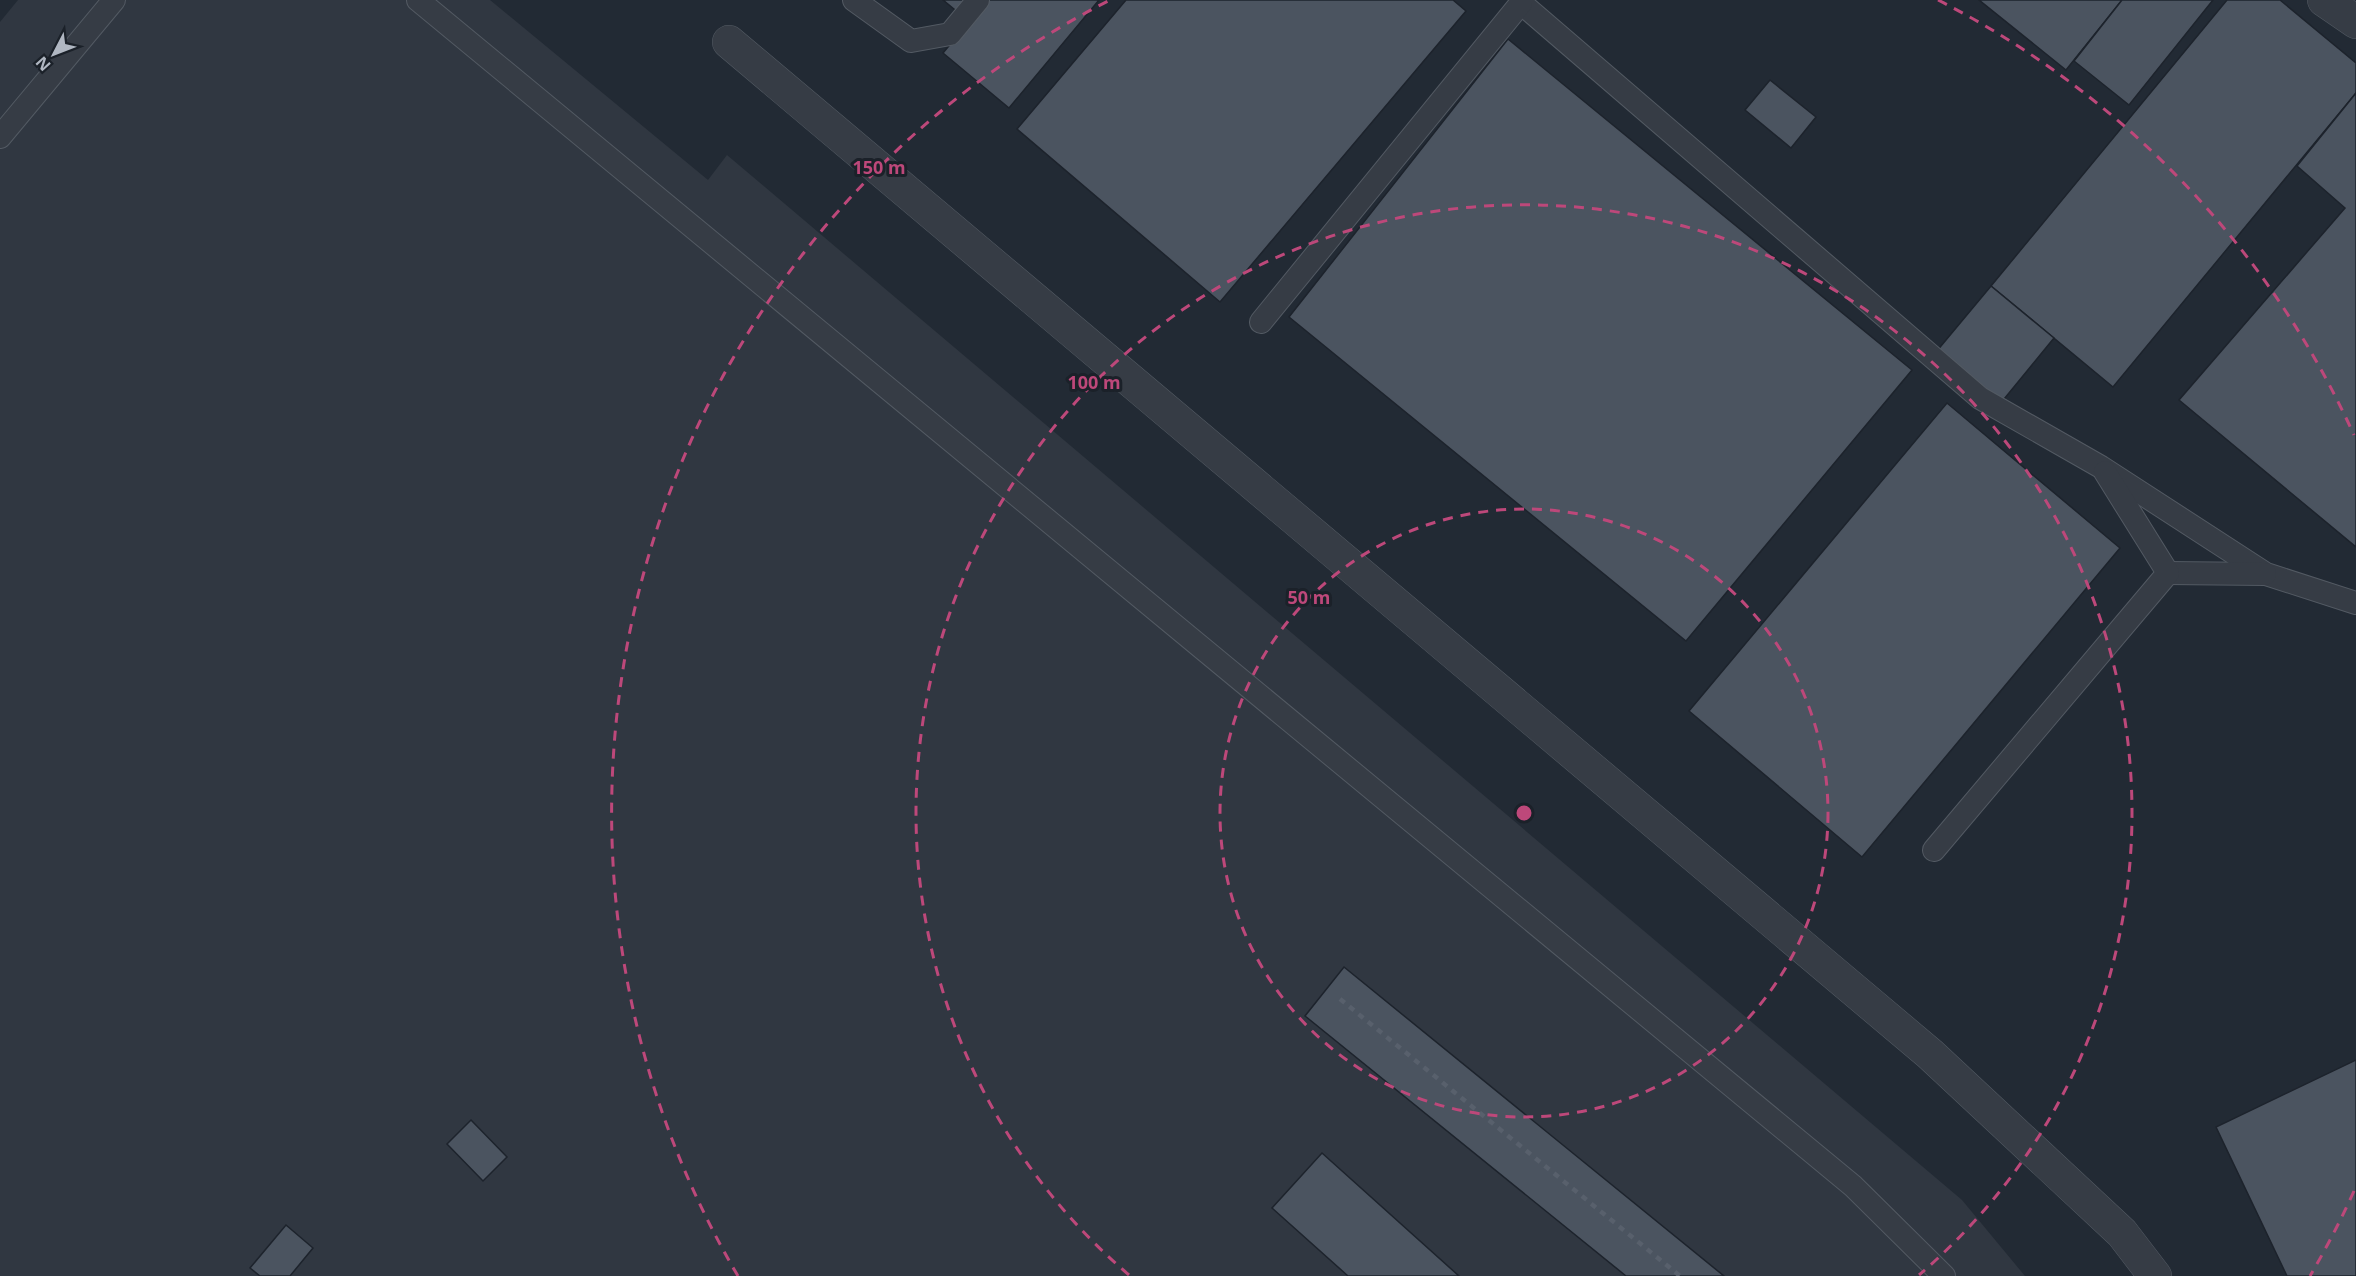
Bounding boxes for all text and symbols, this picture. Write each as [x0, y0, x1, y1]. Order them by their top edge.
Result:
north arrow [24, 24, 84, 84]
text: N [30, 52, 55, 76]
text: 150 m [852, 155, 906, 179]
text: 100 m [1067, 370, 1121, 394]
text: 50 m [1288, 585, 1330, 609]
centre of rings [1514, 803, 1534, 823]

